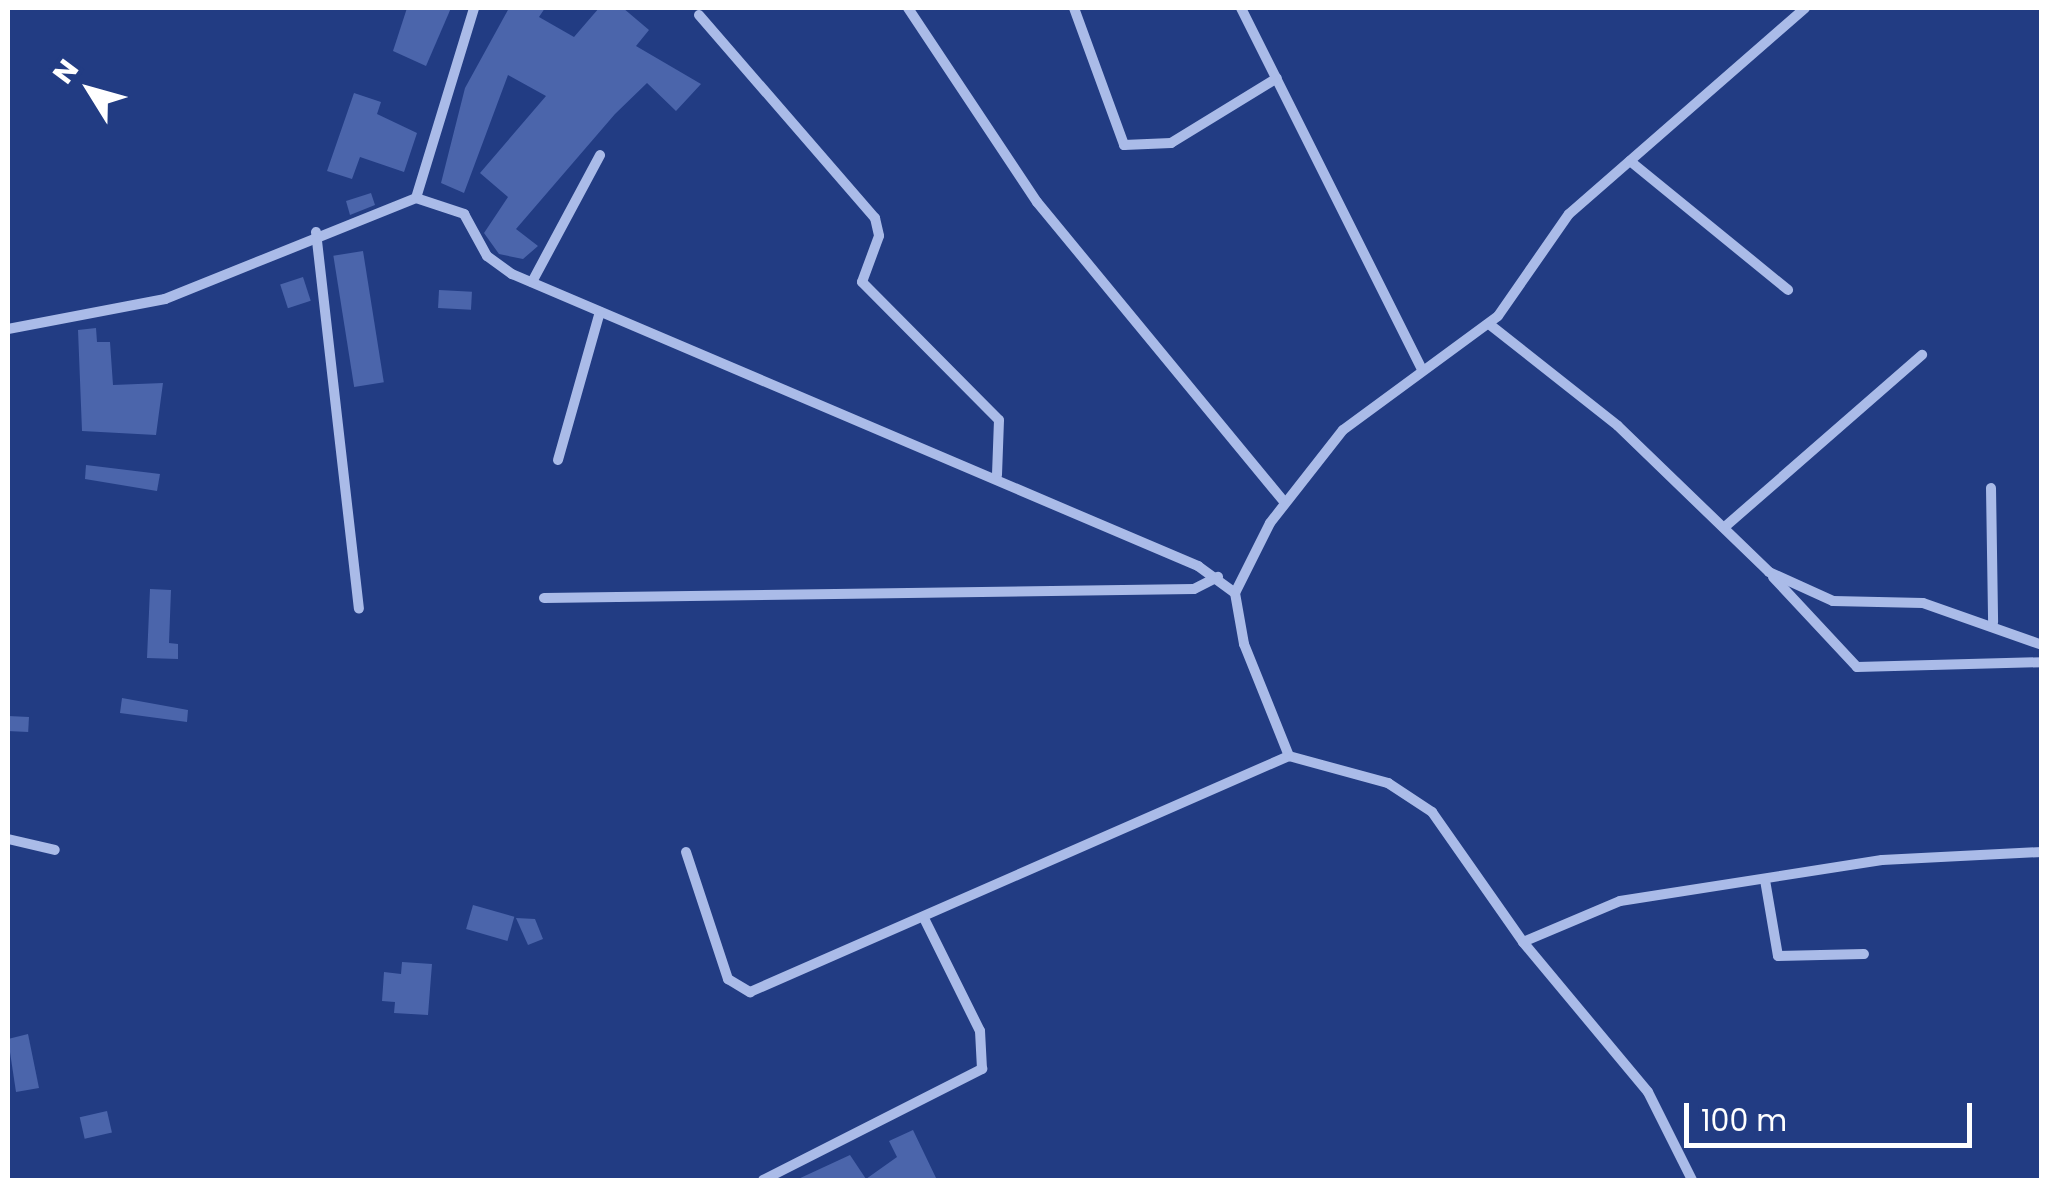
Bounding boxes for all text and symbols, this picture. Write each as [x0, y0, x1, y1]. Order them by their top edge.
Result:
north arrow [40, 40, 140, 140]
text: N [44, 51, 88, 92]
scale bar [1689, 1083, 1976, 1145]
text: 100 m [1701, 1099, 1787, 1142]

